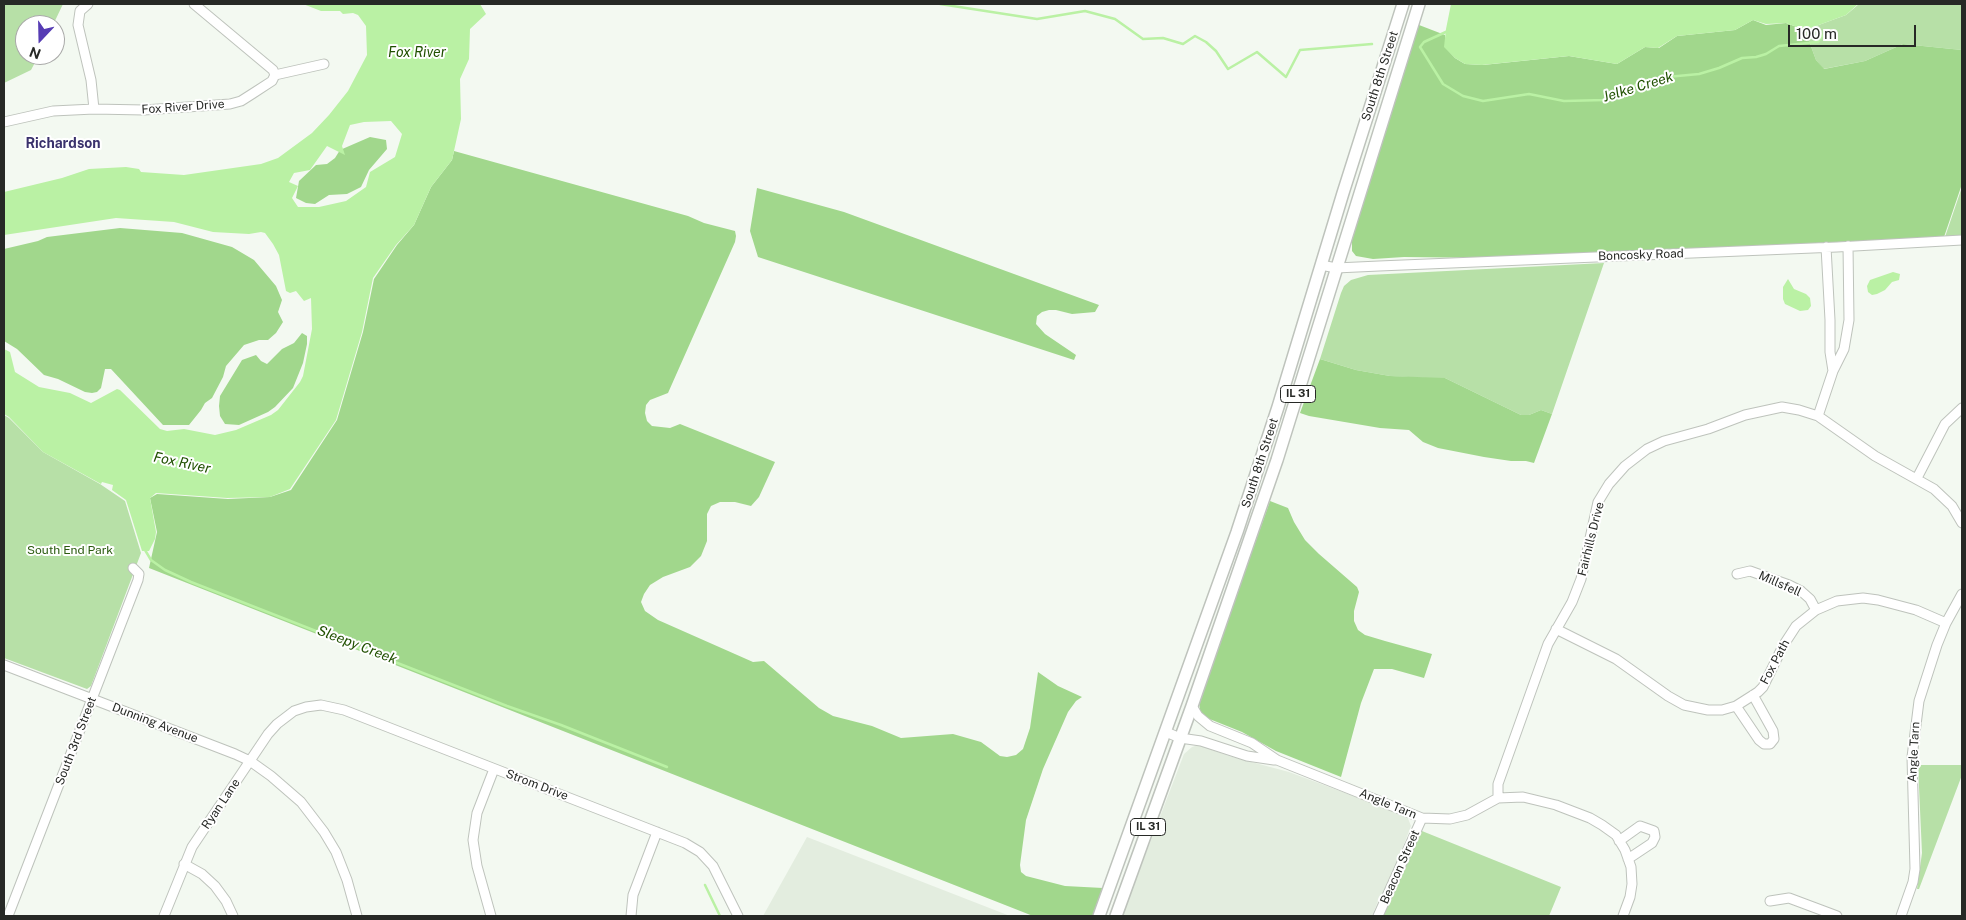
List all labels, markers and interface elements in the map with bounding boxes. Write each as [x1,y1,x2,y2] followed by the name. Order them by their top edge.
[15,15,65,65] north arrow
[1791,15,1918,47] scale bar
[1796,25,1837,42] text: 100 m
[1359,29,1401,123] street label: South 8th Street
[27,44,43,63] text: N
[388,45,446,61] water label: Fox River
[1601,68,1675,106] water label: Jelke Creek
[141,97,225,117] street label: Fox River Drive
[25,136,101,152] district label: Richardson
[1598,246,1684,264] street label: Boncosky Road
[1280,386,1316,402] road number: IL 31
[1239,416,1281,510] street label: South 8th Street
[152,449,212,477] water label: Fox River
[1575,500,1607,578] street label: Fairhills Drive
[27,543,113,557] park label: South End Park
[1756,568,1804,600] street label: Millsfell
[315,622,399,668] water label: Sleepy Creek
[1757,637,1793,687] street label: Fox Path
[53,695,99,787] street label: South 3rd Street
[110,700,200,746] street label: Dunning Avenue
[1905,721,1923,783] street label: Angle Tarn
[504,766,570,804] street label: Strom Drive
[199,776,243,832] street label: Ryan Lane
[1357,786,1419,822] street label: Angle Tarn
[1130,819,1166,836] road number: IL 31
[1377,828,1423,906] street label: Beacon Street

